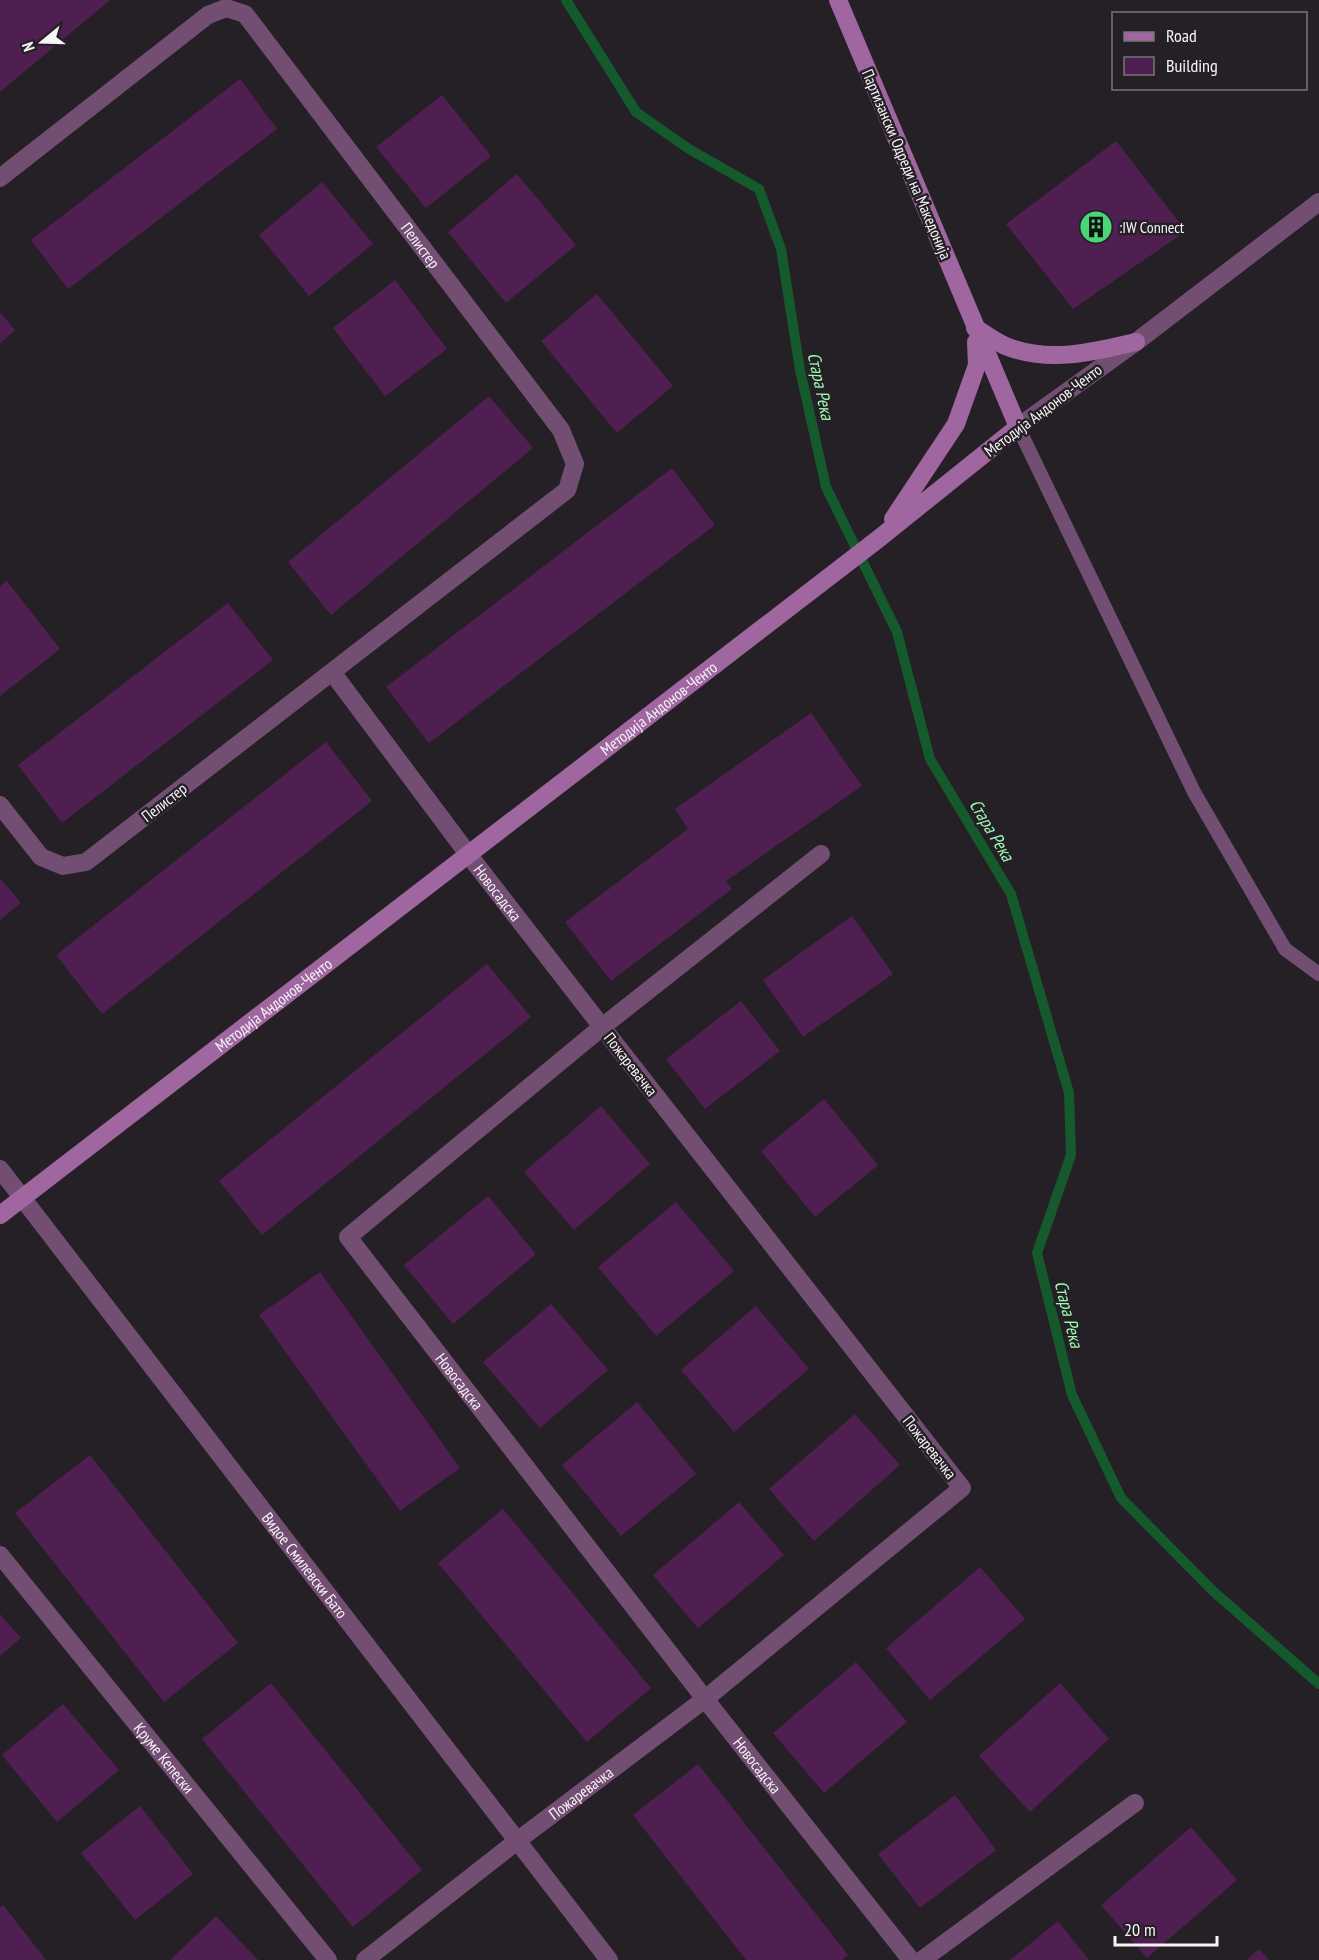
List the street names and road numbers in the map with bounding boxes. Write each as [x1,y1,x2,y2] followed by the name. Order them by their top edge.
[858,66,956,262] street label: Партизански Одреди на Македонија
[397,218,445,272] street label: Пелистер
[980,359,1106,461] street label: Методија Андонов-Ченто
[596,657,721,759] street label: Методија Андонов-Ченто
[137,778,191,826] street label: Пелистер
[470,860,526,925] street label: Новосадска
[211,953,336,1056] street label: Методија Андонов-Ченто
[600,1028,662,1100] street label: Пожаревачка
[431,1349,488,1414] street label: Новосадска
[899,1411,961,1483] street label: Пожаревачка
[258,1508,352,1622] street label: Видое Смилевски Бато
[130,1718,199,1797] street label: Круме Кепески
[729,1733,786,1798] street label: Новосадска
[545,1762,617,1824] street label: Пожаревачка

